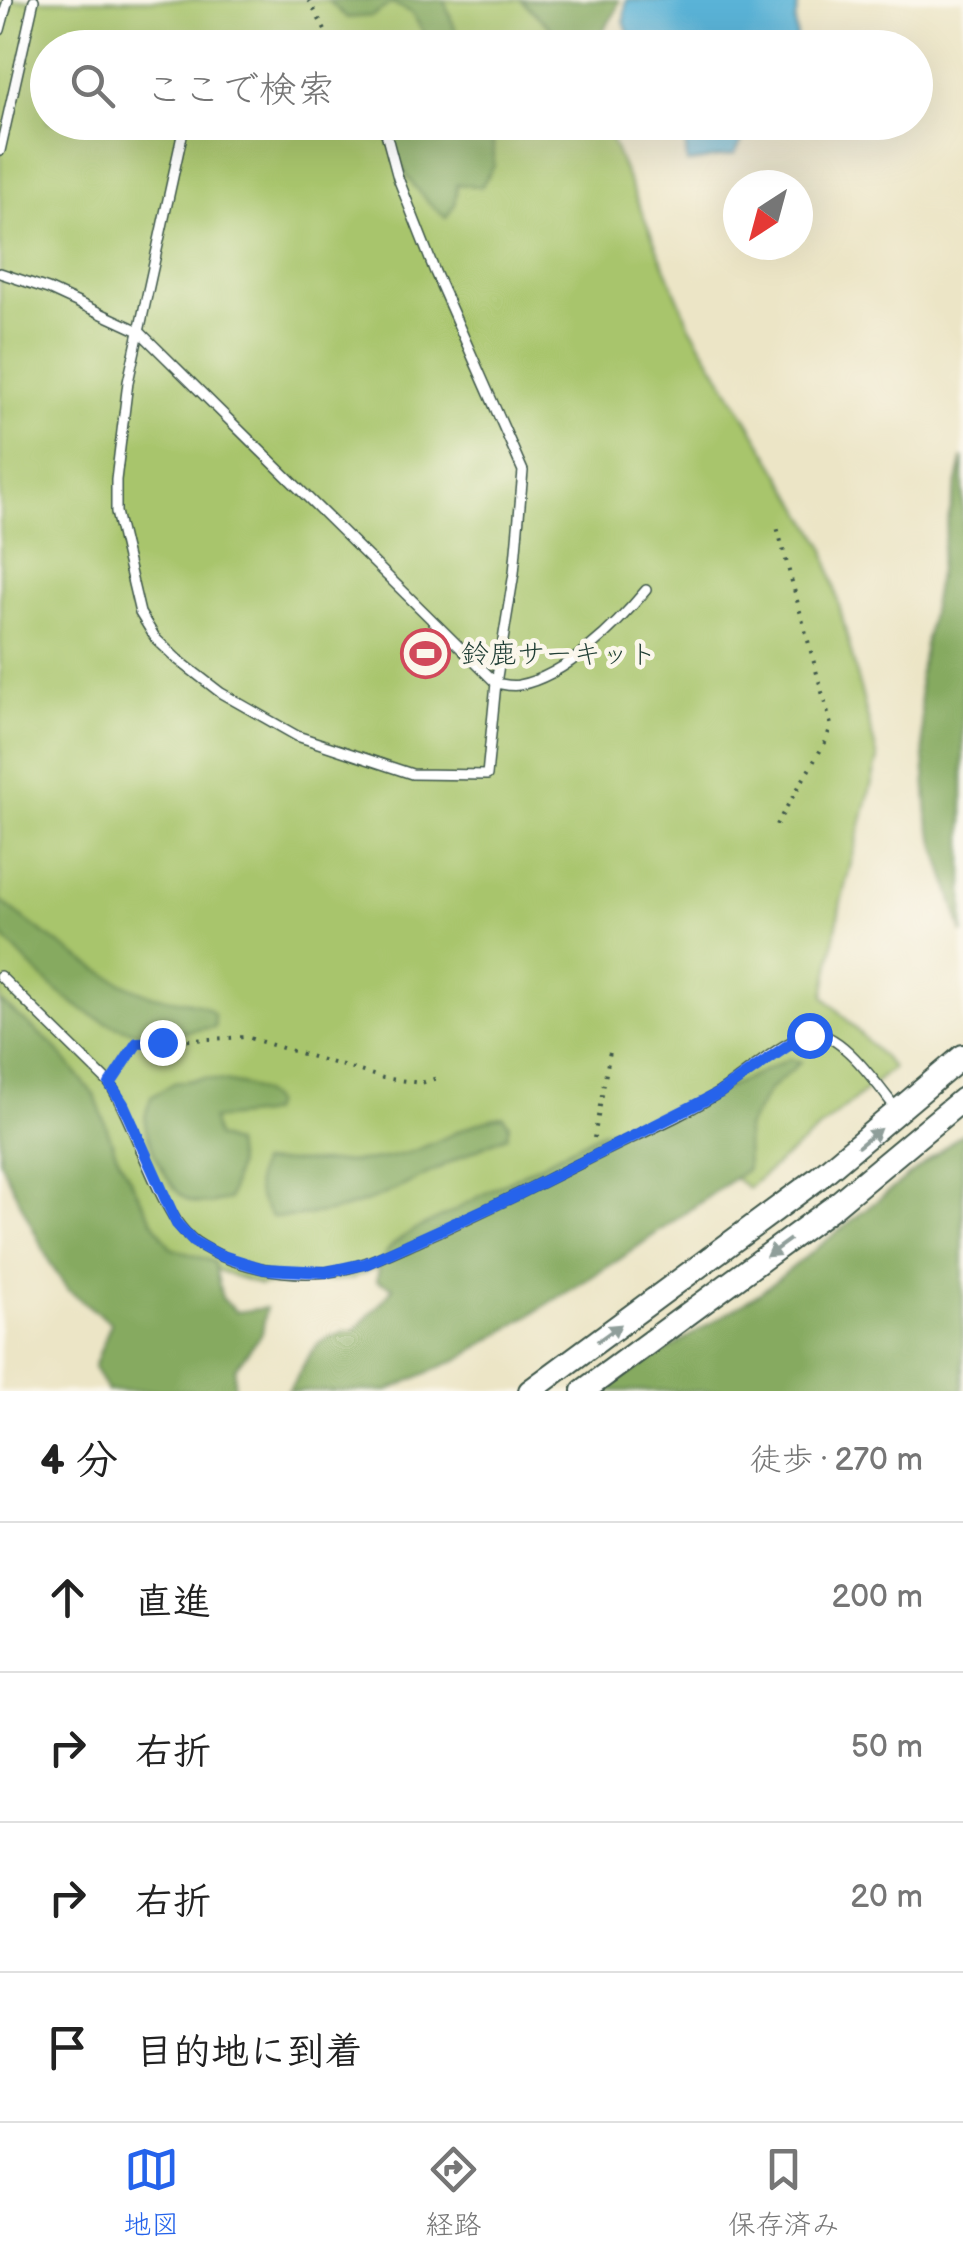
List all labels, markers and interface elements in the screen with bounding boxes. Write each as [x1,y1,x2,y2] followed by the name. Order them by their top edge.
[30,30,933,140] search box
[65,58,120,113] icon: search
[145,68,335,113] text: ここで検索
[723,170,813,260] north arrow
[400,627,452,679] sports icon: 鈴鹿サーキット
[461,638,657,671] place label: 鈴鹿サーキット
[787,1013,833,1059] route start
[140,1020,186,1066] route end
[856,1128,881,1149] one-way arrow
[765,1237,791,1257] one-way arrow
[596,1324,622,1343] one-way arrow
[40,1436,118,1487] text: 4 分
[750,1441,923,1480] text: 徒歩 · 270 m
[40,1570,95,1625] icon: ahead
[831,1578,923,1617] text: 200 m
[135,1580,211,1625] text: 直進
[40,1720,95,1775] icon: right
[851,1728,923,1767] text: 50 m
[135,1730,211,1775] text: 右折
[40,1870,95,1925] icon: right
[850,1878,923,1917] text: 20 m
[135,1880,211,1925] text: 右折
[40,2020,95,2075] icon: arrive
[135,2030,363,2075] text: 目的地に到着
[123,2142,179,2242] tab: 地図
[425,2142,482,2242] tab: 経路
[728,2142,840,2242] tab: 保存済み

